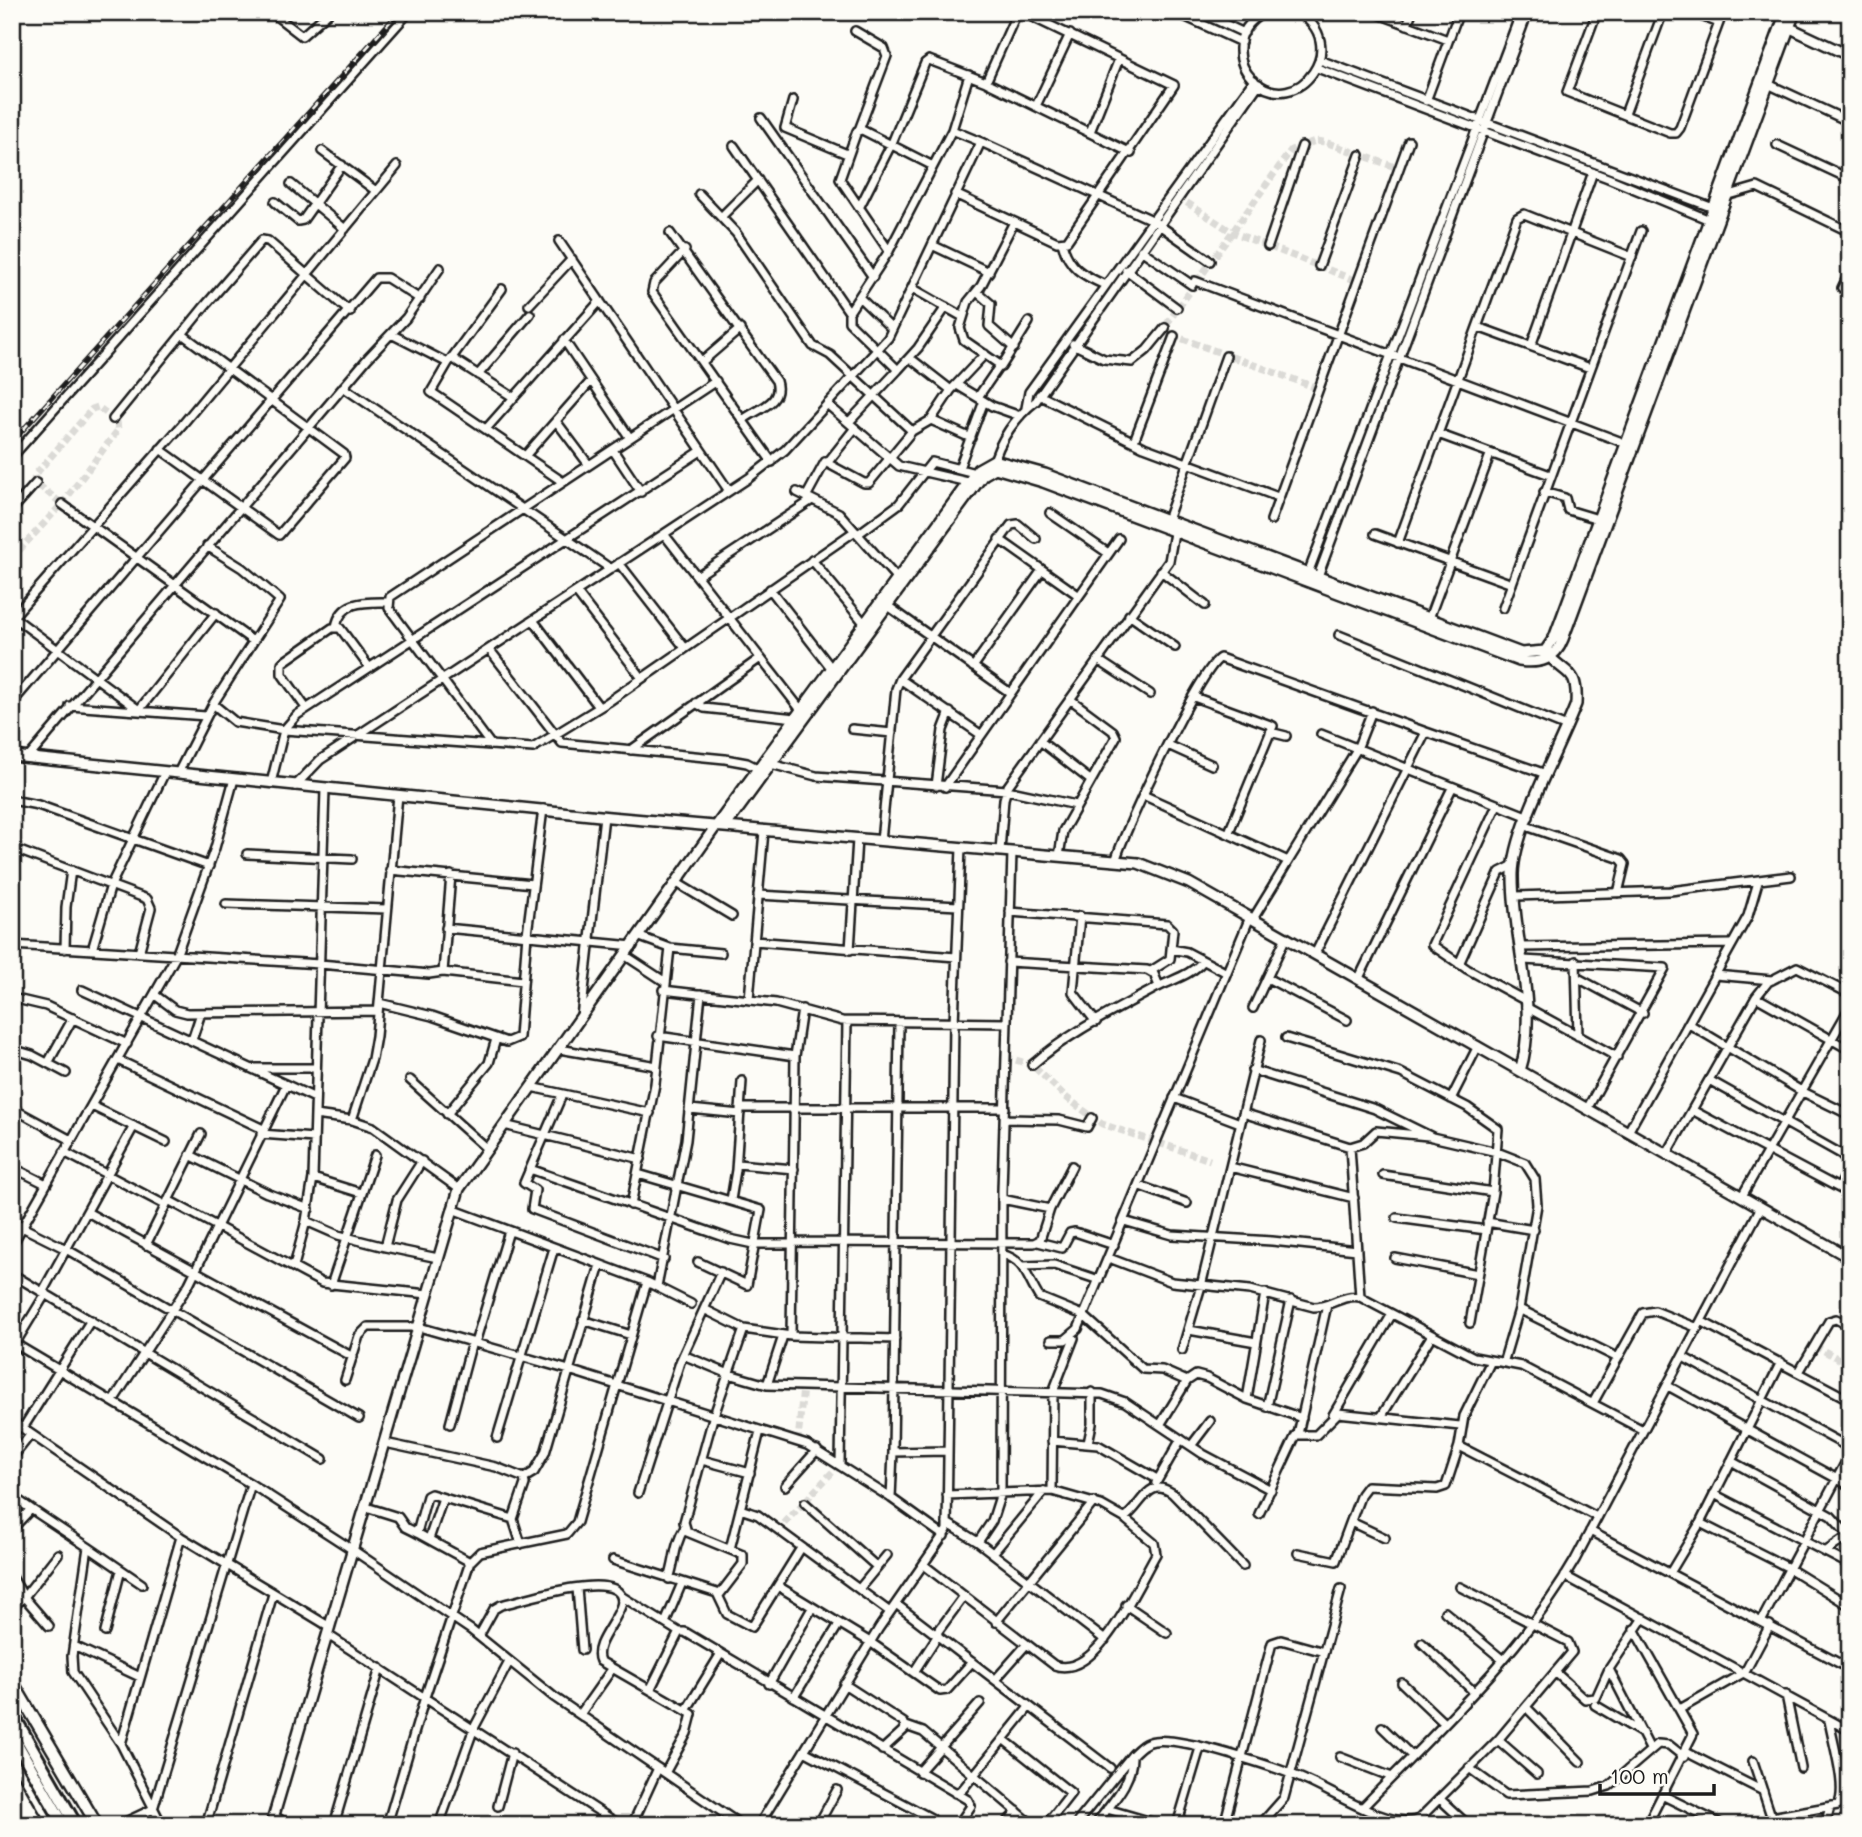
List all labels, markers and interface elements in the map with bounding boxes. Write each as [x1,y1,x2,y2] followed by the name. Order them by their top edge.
[1600,1753,1713,1797] scale bar
[1610,1762,1669,1789] text: 100 m

